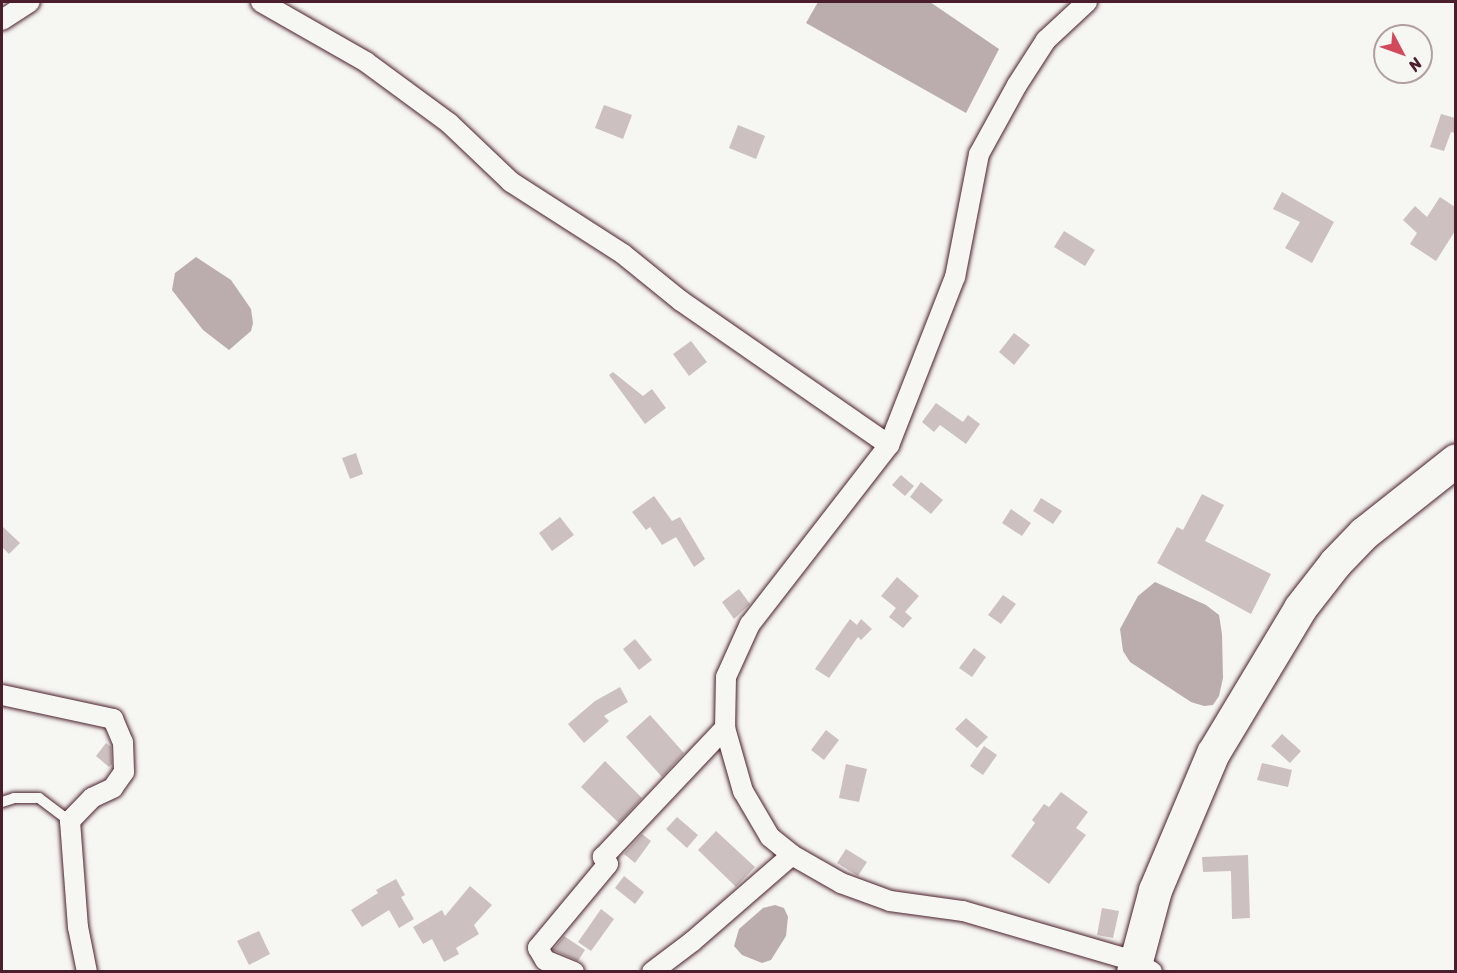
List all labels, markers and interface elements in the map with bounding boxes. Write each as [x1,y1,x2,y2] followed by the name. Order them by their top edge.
[1373,24,1433,84] north arrow
[1401,51,1430,79] text: N

